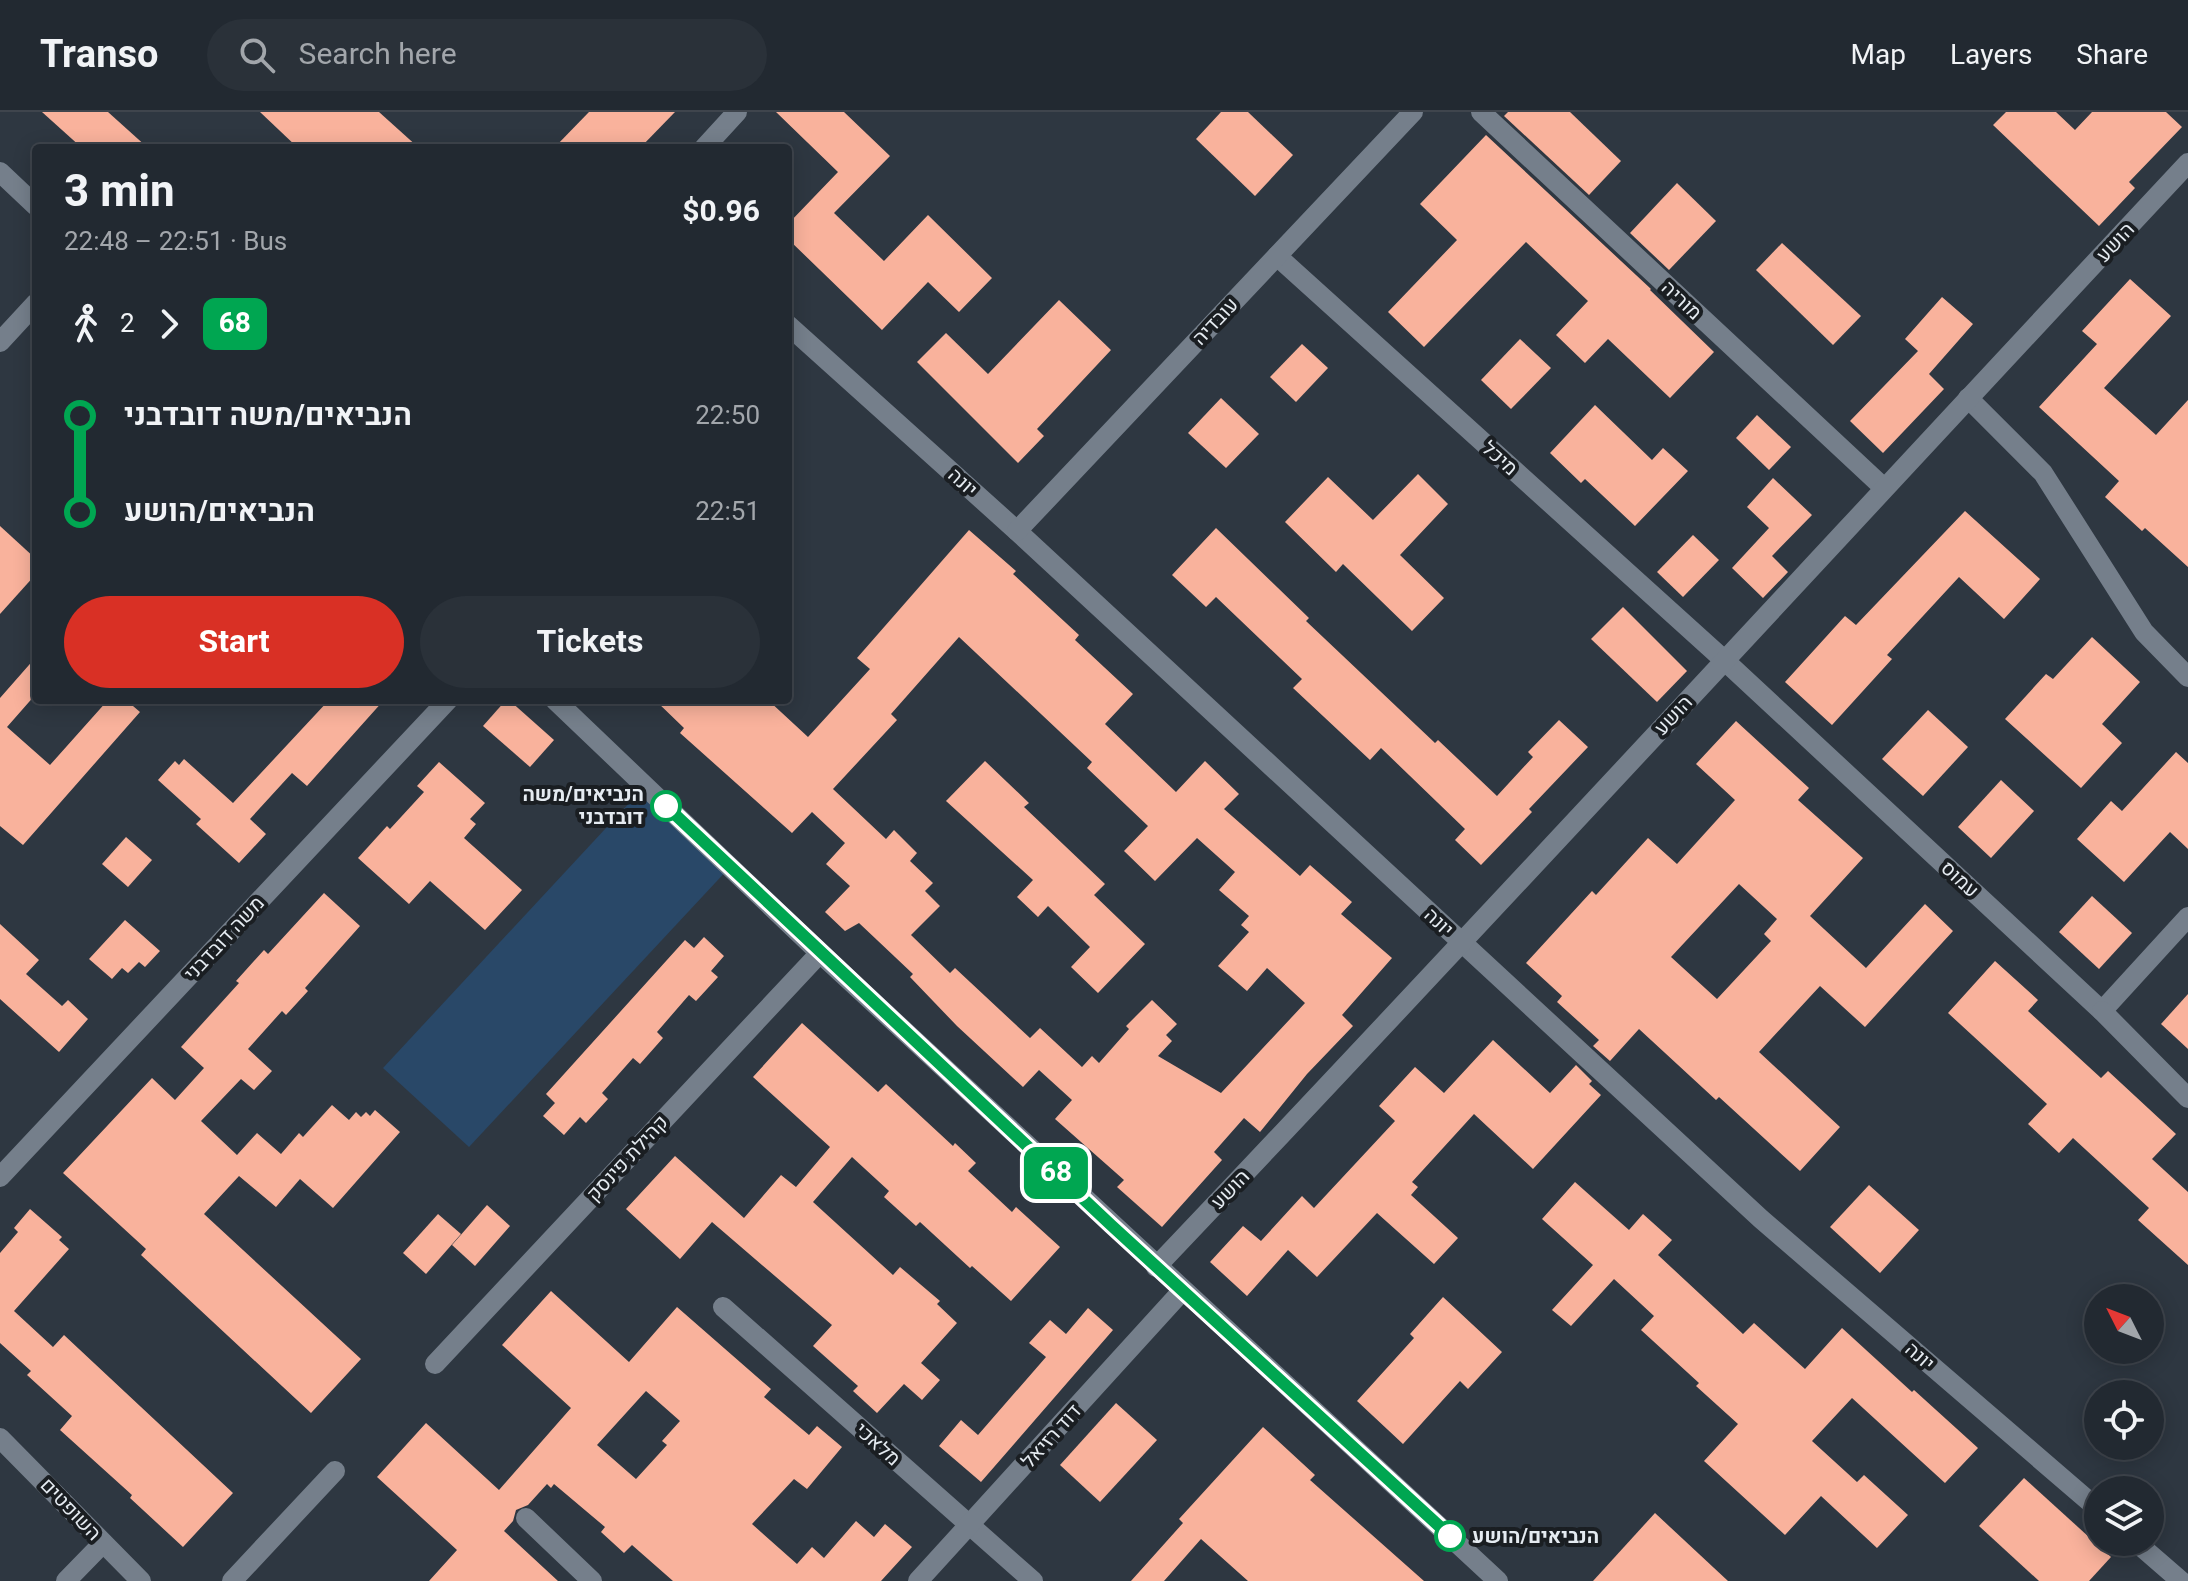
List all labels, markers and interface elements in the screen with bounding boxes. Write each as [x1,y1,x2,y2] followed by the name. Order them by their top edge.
[207,19,767,91] search box
[40,27,159,83] text: Transo
[235,33,279,77] icon: search
[299,33,457,77] text: Search here
[1851,35,1906,76] text: Map
[1950,35,2032,76] text: Layers
[2076,35,2148,76] text: Share
[64,160,175,225] text: 3 min
[682,190,760,234] text: $0.96
[2089,216,2141,269] street label: הושע
[64,223,287,261] text: 22:48 – 22:51 · Bus
[1655,274,1708,327] street label: מוריה
[1186,291,1245,352] street label: עובדיה
[64,302,108,346] icon: walk
[147,302,191,346] icon: forward
[219,303,251,344] text: 68
[120,305,135,343] text: 2
[124,394,412,438] text: הנביאים/משה דובדבני
[695,397,760,435] text: 22:50
[1475,434,1524,482] street label: מיכל
[941,461,984,503] street label: יונה
[124,490,315,534] text: הנביאים/הושע
[695,493,760,531] text: 22:51
[64,596,404,688] button: Start
[420,596,760,688] button: Tickets
[1647,689,1699,742] street label: הושע
[522,780,644,832] place label: הנביאים/משה דובדבני
[651,791,681,821] marker: הנביאים/משה דובדבני
[1934,854,1985,905] street label: עמוס
[177,890,271,987] street label: משה דובדבני
[1417,901,1460,944] street label: יונה
[580,1109,675,1208] street label: קהילת פינסק
[1020,1147,1092,1199] line badge: 68
[1040,1152,1072,1193] text: 68
[1204,1163,1256,1216] street label: הושע
[2084,1284,2164,1364] north arrow
[2084,1284,2164,1556] map controls
[1898,1335,1941,1377] street label: יונה
[2084,1380,2164,1460] button: locate
[1015,1398,1088,1475] street label: דוד רזיאל
[848,1416,907,1473] street label: מלאכי
[33,1472,108,1547] street label: השופטים
[2084,1476,2164,1556] button: layers
[1435,1521,1465,1551] marker: הנביאים/הושע
[1472,1522,1599,1551] place label: הנביאים/הושע

